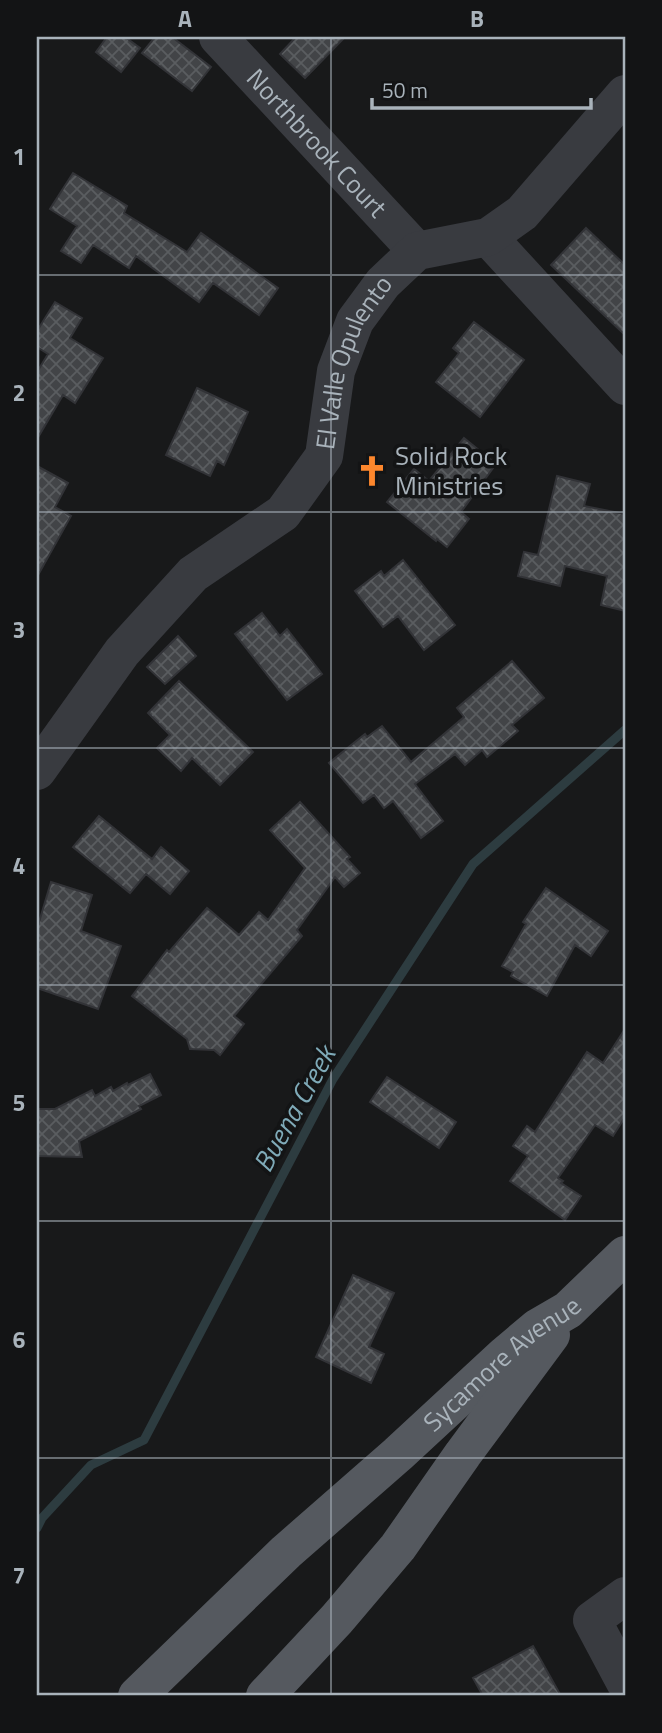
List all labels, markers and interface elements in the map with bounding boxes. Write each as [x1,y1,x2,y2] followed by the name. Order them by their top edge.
[178,1,192,36] text: A
[470,1,484,36] text: B
[238,60,396,226] street label: Northbrook Court
[372,66,590,110] scale bar
[382,74,428,106] text: 50 m
[13,139,25,174] text: 1
[305,267,401,452] street label: El Valle Opulento
[13,375,25,410] text: 2
[395,436,507,505] place label: Solid Rock Ministries
[355,454,389,488] church icon: Solid Rock Ministries
[13,612,25,647] text: 3
[13,848,25,883] text: 4
[241,1035,348,1180] water label: Buena Creek
[13,1085,25,1120] text: 5
[414,1287,590,1440] street label: Sycamore Avenue
[13,1322,26,1357] text: 6
[13,1558,25,1593] text: 7

